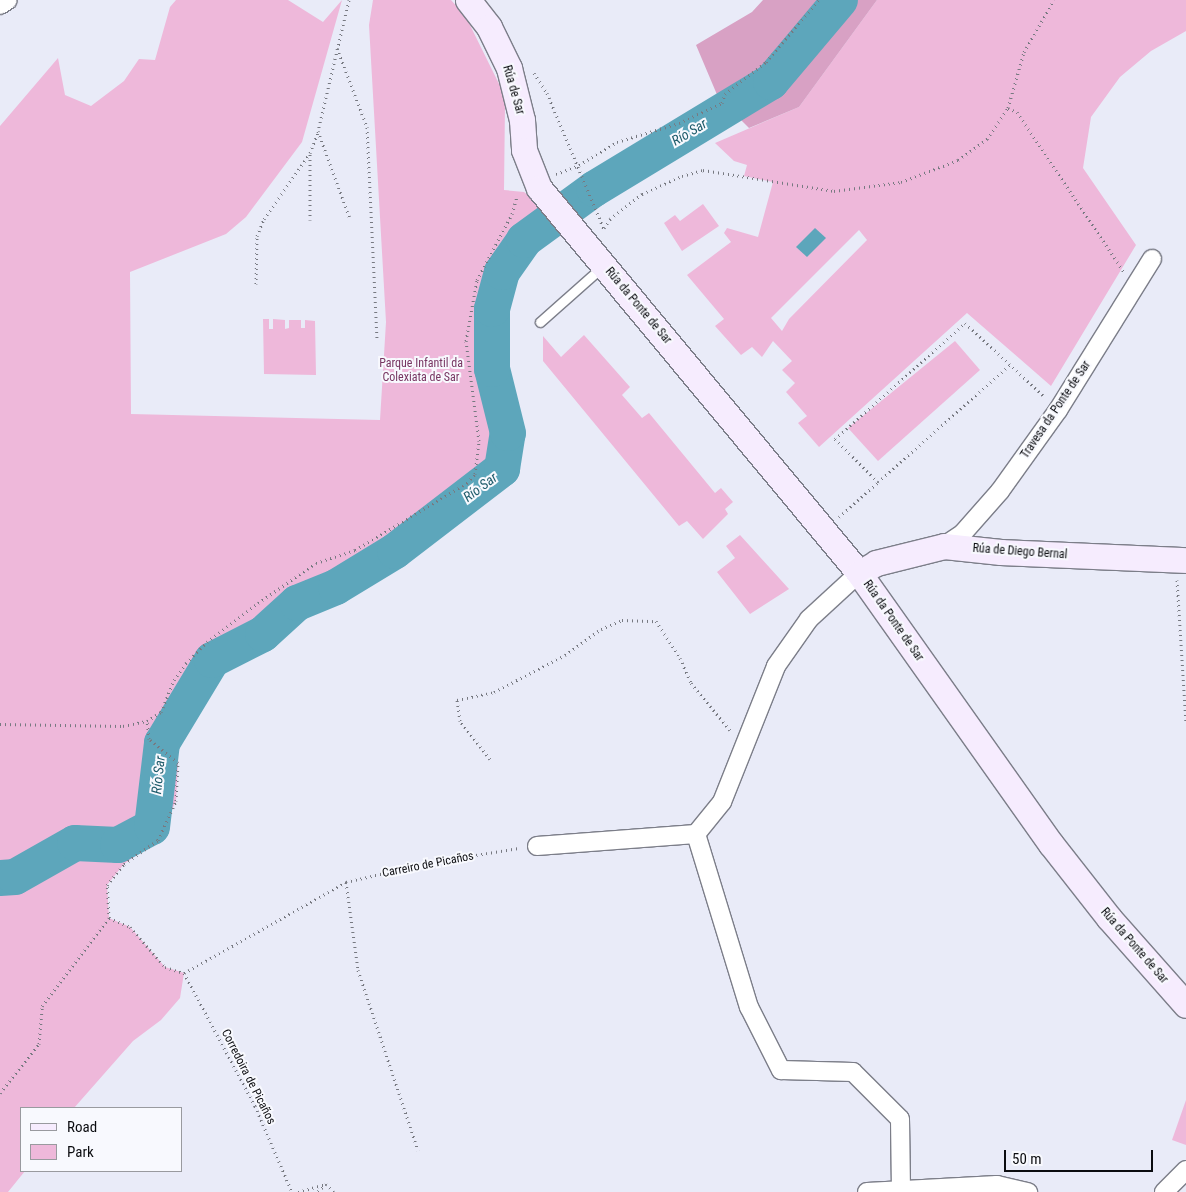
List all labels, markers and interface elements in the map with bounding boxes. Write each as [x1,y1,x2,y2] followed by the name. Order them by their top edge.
[499,64,527,116] street label: Rúa de Sar
[668,115,710,149] water label: Río Sar
[602,265,674,347] street label: Rúa da Ponte de Sar
[379,357,463,385] park label: Parque Infantil da Colexiata de Sar
[1018,359,1094,461] street label: Travesa da Ponte de Sar
[460,469,500,505] water label: Río Sar
[972,542,1068,562] street label: Rúa de Diego Bernal
[860,578,926,664] street label: Rúa da Ponte de Sar
[148,755,168,795] water label: Río Sar
[381,849,475,881] street label: Carreiro de Picaños
[1097,905,1171,987] street label: Rúa da Ponte de Sar
[218,1027,278,1127] street label: Corredoira de Picaños
[20,1107,182,1172] legend
[67,1118,97,1136] text: Road
[1006,1140,1155,1172] scale bar
[67,1143,94,1161] text: Park
[1012,1150,1042,1168] text: 50 m

